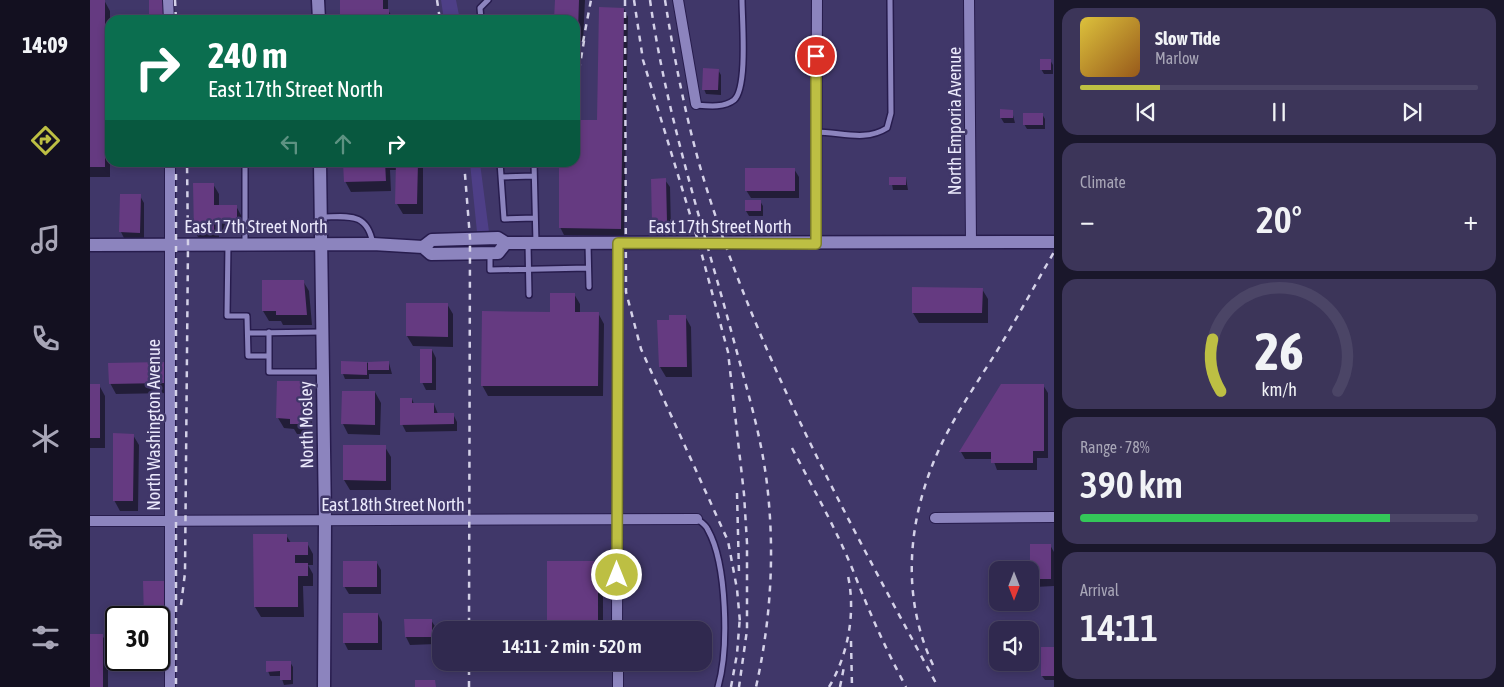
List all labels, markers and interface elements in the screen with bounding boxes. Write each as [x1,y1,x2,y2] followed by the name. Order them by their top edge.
[1155,27,1220,49] text: Slow Tide
[22,32,68,58] text: 14:09
[125,35,190,100] icon: right
[208,35,287,75] text: 240 m
[795,35,837,77] pin
[802,42,830,70] icon: arrive
[944,47,965,195] street label: North Emporia Avenue
[1155,49,1199,67] text: Marlow
[208,76,383,102] text: East 17th Street North
[1132,98,1160,126] icon: previous
[1265,98,1293,126] icon: pause
[1398,98,1426,126] icon: next
[28,123,63,158] icon: directions
[276,130,304,158] icon: left
[329,130,357,158] icon: ahead
[382,130,410,158] icon: right
[1080,173,1126,191] text: Climate
[1256,198,1302,241] text: 20°
[1080,204,1095,236] text: −
[1463,204,1478,236] text: +
[184,216,328,237] street label: East 17th Street North
[648,216,792,237] street label: East 17th Street North
[28,222,63,257] icon: music
[28,321,63,356] icon: phone
[1255,321,1303,381] text: 26
[143,339,164,511] street label: North Washington Avenue
[1261,379,1297,400] text: km/h
[295,381,317,469] street label: North Mosley
[28,421,63,456] icon: climate
[1080,438,1150,456] text: Range · 78%
[1080,463,1183,506] text: 390 km
[321,494,465,515] street label: East 18th Street North
[28,520,63,555] icon: car
[590,548,642,600] position arrow
[989,561,1039,611] north arrow
[989,561,1039,671] map controls
[1080,581,1119,599] text: Arrival
[105,606,170,671] speed limit sign: 30
[1080,606,1158,649] text: 14:11
[28,620,63,655] icon: filters
[989,621,1039,671] button: sound
[502,635,642,657] text: 14:11 · 2 min · 520 m

